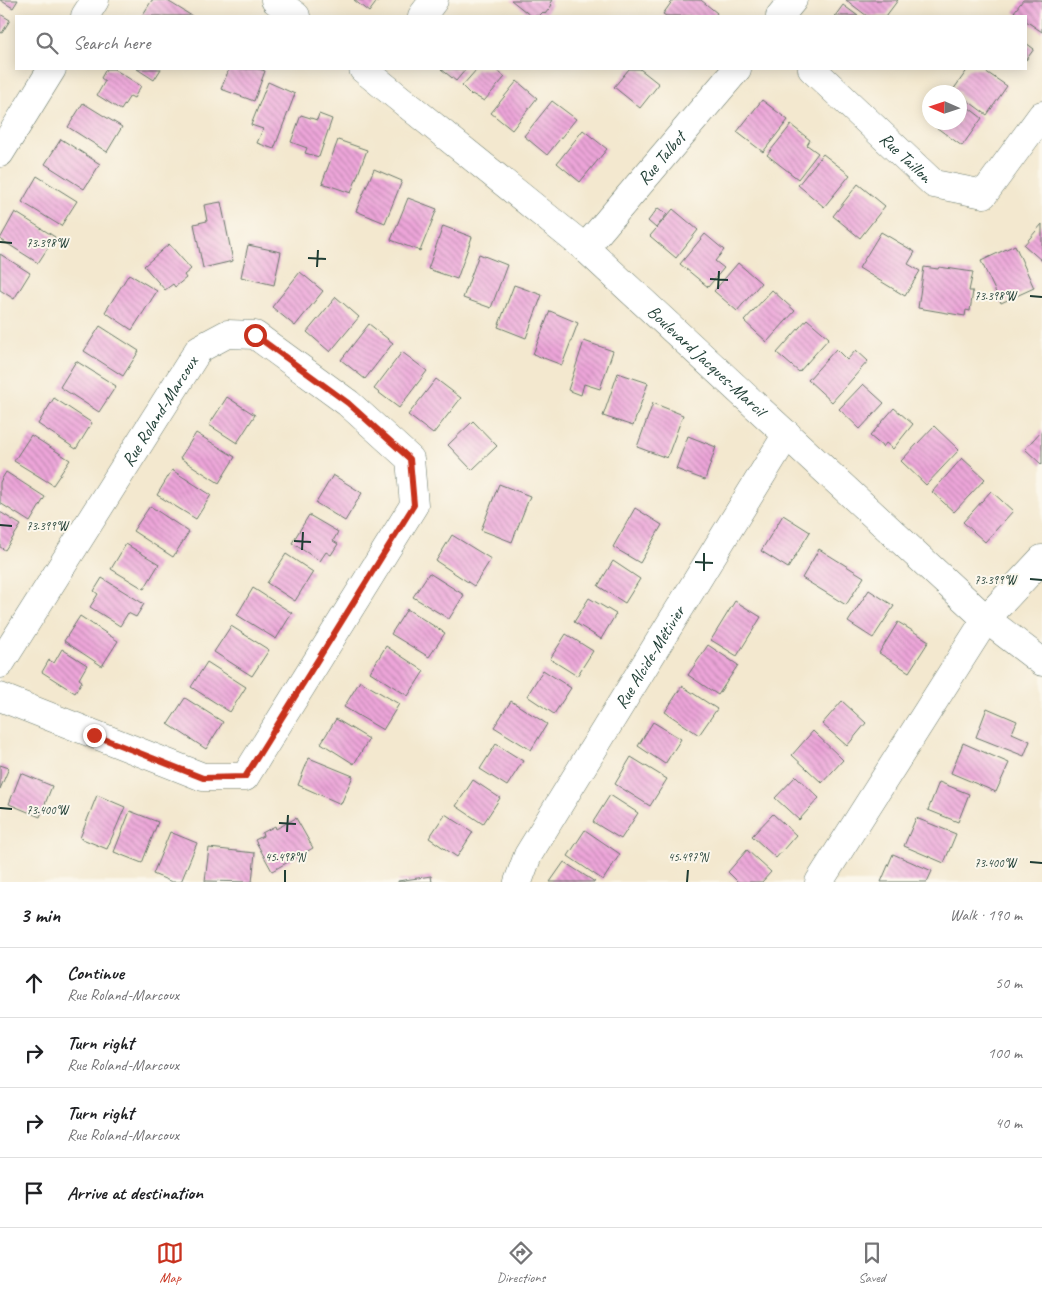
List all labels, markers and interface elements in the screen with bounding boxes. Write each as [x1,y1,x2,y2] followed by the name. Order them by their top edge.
[15,15,1027,70] search box
[33,29,61,57] icon: search
[73,31,150,55] text: Search here
[922,85,967,130] north arrow
[633,125,692,189] street label: Rue Talbot
[875,128,937,188] street label: Rue Taillon
[26,235,70,251] text: 73.398°W
[974,288,1018,304] text: 73.398°W
[643,300,773,423] street label: Boulevard Jacques-Marcil
[244,324,267,347] route start
[117,350,204,470] street label: Rue Roland-Marcoux
[26,518,70,534] text: 73.399°W
[974,572,1018,588] text: 73.399°W
[610,601,690,713] street label: Rue Alcide-Métivier
[83,724,106,747] route end
[26,802,70,818] text: 73.400°W
[265,849,307,865] text: 45.498°N
[668,849,710,865] text: 45.497°N
[974,855,1018,871] text: 73.400°W
[20,902,60,928] text: 3 min
[950,905,1022,925] text: Walk · 190 m
[67,961,124,985] text: Continue
[20,969,48,997] icon: ahead
[995,973,1022,993] text: 50 m
[67,985,179,1005] text: Rue Roland-Marcoux
[67,1031,134,1055] text: Turn right
[20,1039,48,1067] icon: right
[988,1043,1022,1063] text: 100 m
[67,1055,179,1075] text: Rue Roland-Marcoux
[67,1101,134,1125] text: Turn right
[20,1109,48,1137] icon: right
[995,1113,1022,1133] text: 40 m
[67,1125,179,1145] text: Rue Roland-Marcoux
[20,1179,48,1207] icon: arrive
[67,1181,203,1205] text: Arrive at destination
[156,1239,184,1286] tab: Map
[497,1239,545,1286] tab: Directions
[858,1239,886,1286] tab: Saved

